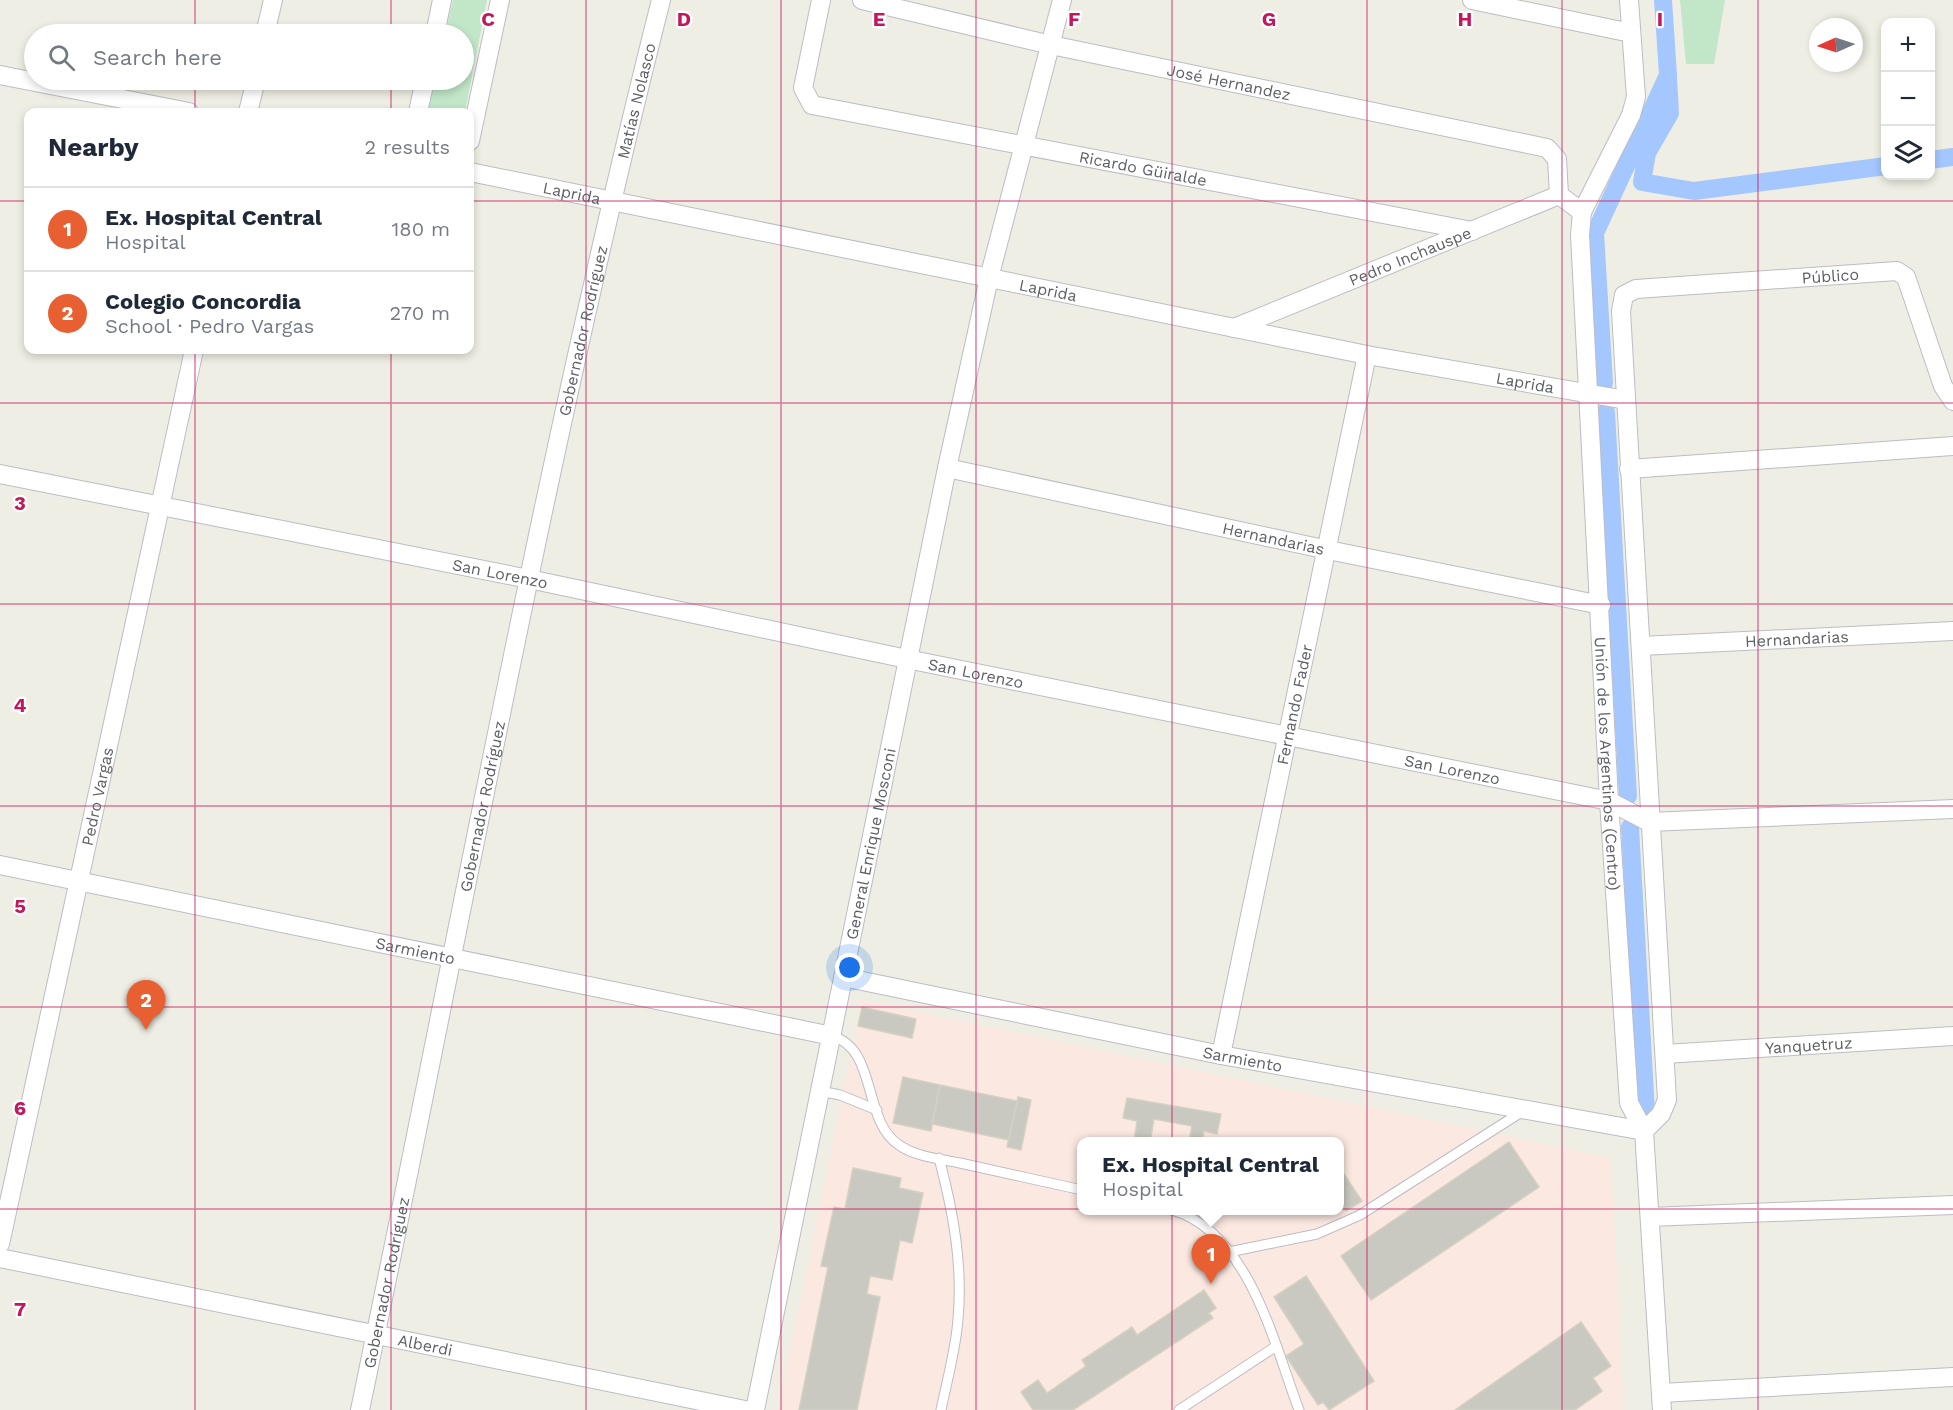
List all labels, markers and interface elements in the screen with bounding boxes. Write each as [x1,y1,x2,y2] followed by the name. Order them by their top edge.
[481,7,495,31] text: C
[677,7,691,31] text: D
[873,7,885,31] text: E
[1068,7,1080,31] text: F
[1262,7,1276,31] text: G
[1458,7,1472,31] text: H
[1657,7,1663,31] text: I
[1809,18,1863,72] north arrow
[1881,18,1935,180] map controls
[1881,18,1935,72] button: +
[24,24,474,90] search box
[45,41,78,74] icon: search
[613,41,659,161] street label: Matías Nolasco
[93,45,222,70] text: Search here
[1165,60,1292,104] street label: José Hernandez
[1881,72,1935,126] button: −
[1881,126,1935,180] button: layers
[48,132,139,162] text: Nearby
[365,135,450,159] text: 2 results
[1078,147,1208,190] street label: Ricardo Güiralde
[541,178,603,208] street label: Laprida
[105,205,322,230] text: Ex. Hospital Central
[63,217,72,241] text: 1
[392,217,450,241] text: 180 m
[1346,223,1474,290] street label: Pedro Inchauspe
[105,230,186,254] text: Hospital
[554,244,611,418] street label: Gobernador Rodríguez
[1801,264,1860,287] street label: Público
[1017,275,1079,305] street label: Laprida
[105,289,301,314] text: Colegio Concordia
[62,301,73,325] text: 2
[390,301,450,325] text: 270 m
[105,314,314,338] text: School · Pedro Vargas
[1495,368,1556,397] street label: Laprida
[14,491,26,515] text: 3
[1221,518,1326,558] street label: Hernandarias
[451,555,550,592] street label: San Lorenzo
[1745,627,1849,650] street label: Hernandarias
[1591,636,1624,891] street label: Unión de los Argentinos (Centro)
[1272,642,1316,766] street label: Fernando Fader
[927,654,1025,692] street label: San Lorenzo
[14,693,27,717] text: 4
[456,719,509,894] street label: Gobernador Rodríguez
[77,745,117,847] street label: Pedro Vargas
[842,746,899,941] street label: General Enrique Mosconi
[1403,750,1502,788] street label: San Lorenzo
[14,894,26,918] text: 5
[374,933,457,968] street label: Sarmiento
[835,953,864,982] your location
[126,980,166,1030] pin: 2
[1765,1033,1853,1057] street label: Yanquetruz
[1201,1042,1284,1075] street label: Sarmiento
[14,1096,26,1120] text: 6
[1077,1137,1344,1215] popup
[1102,1152,1319,1177] text: Ex. Hospital Central
[1102,1177,1183,1201] text: Hospital
[359,1195,413,1370] street label: Gobernador Rodríguez
[1192,1234,1230,1284] pin: 1
[14,1297,26,1321] text: 7
[396,1330,454,1360] street label: Alberdi

